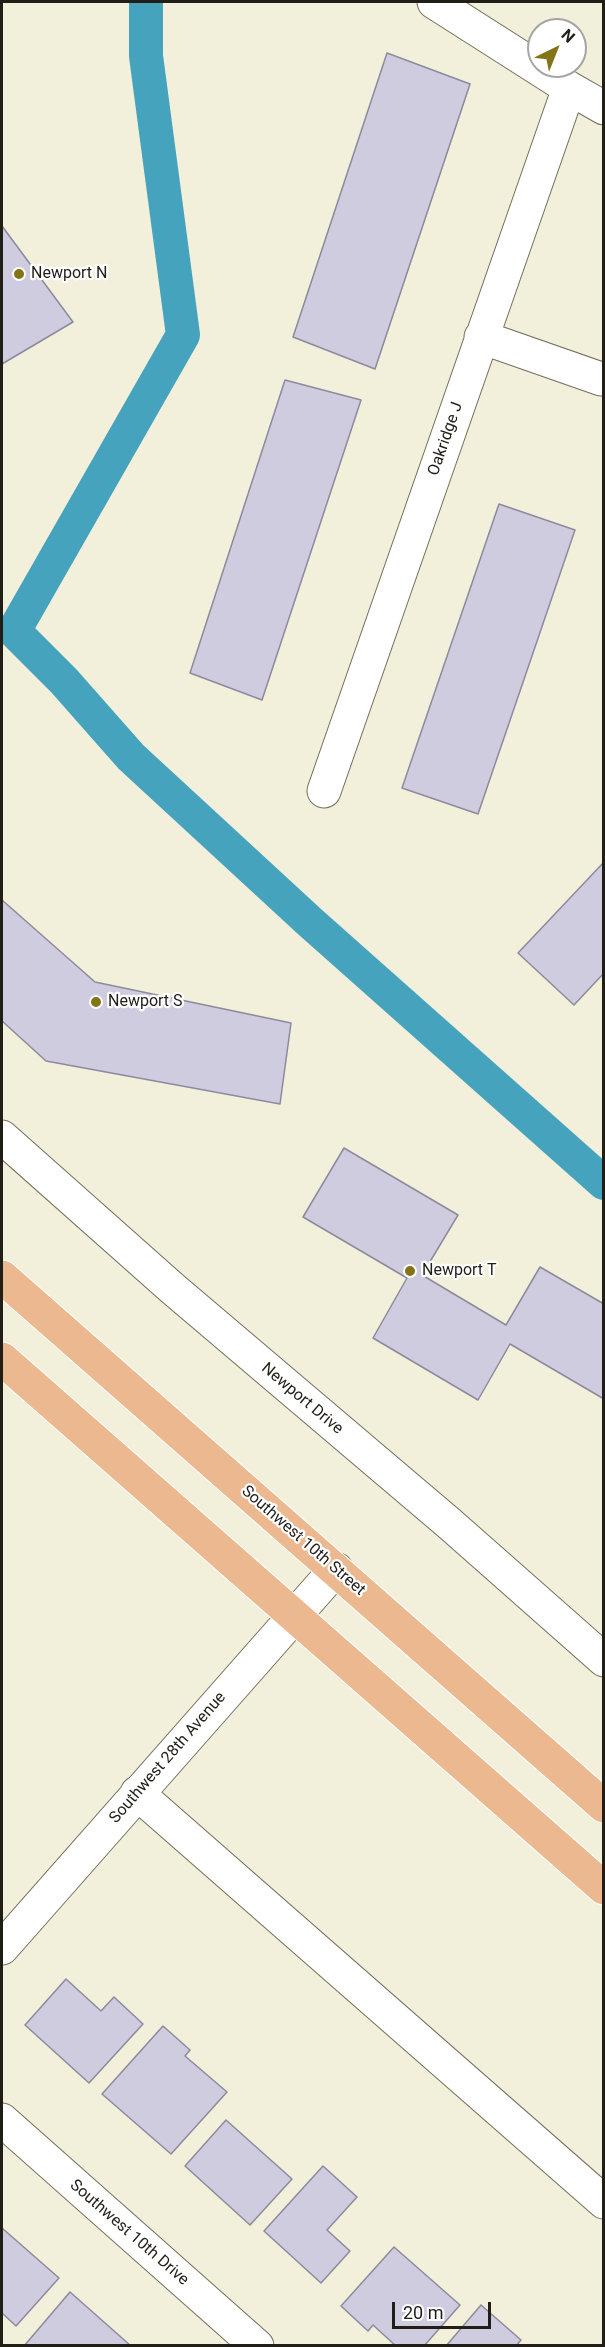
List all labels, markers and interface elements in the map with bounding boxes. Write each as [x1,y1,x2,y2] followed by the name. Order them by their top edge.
[527,18,587,78] north arrow
[558,25,579,47] text: N
[31,264,107,284] place label: Newport N
[12,267,26,281] marker: Newport N
[424,400,468,478] street label: Oakridge J
[108,992,183,1012] place label: Newport S
[89,995,103,1009] marker: Newport S
[422,1261,497,1281] place label: Newport T
[403,1264,417,1278] marker: Newport T
[257,1359,347,1439] street label: Newport Drive
[237,1482,369,1600] street label: Southwest 10th Street
[106,1688,230,1828] street label: Southwest 28th Avenue
[66,2176,192,2290] street label: Southwest 10th Drive
[395,2290,494,2328] scale bar
[403,2302,443,2323] text: 20 m

